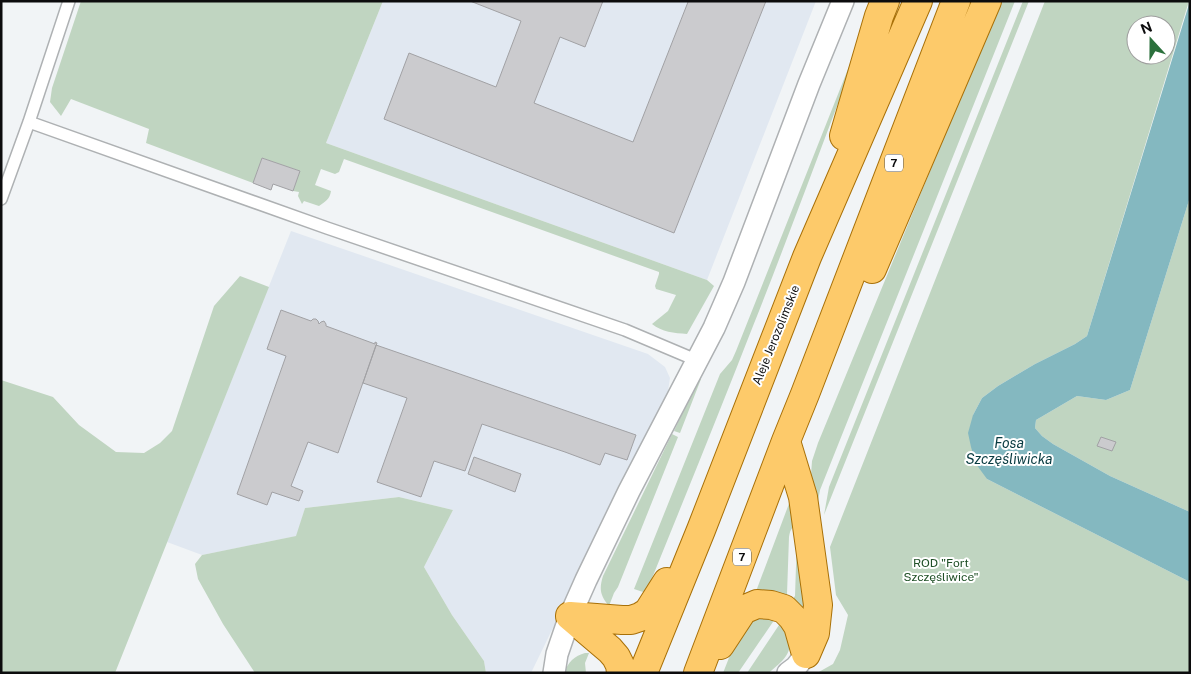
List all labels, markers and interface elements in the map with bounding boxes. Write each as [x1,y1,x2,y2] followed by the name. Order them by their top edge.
[1126,15,1176,65] north arrow
[1138,18,1154,37] text: N
[885,154,903,172] road number: 7
[750,283,802,387] street label: Aleje Jerozolimskie
[965,435,1053,467] water label: Fosa Szczęśliwicka
[733,548,751,566] road number: 7
[903,556,979,584] park label: ROD "Fort Szczęśliwice"

